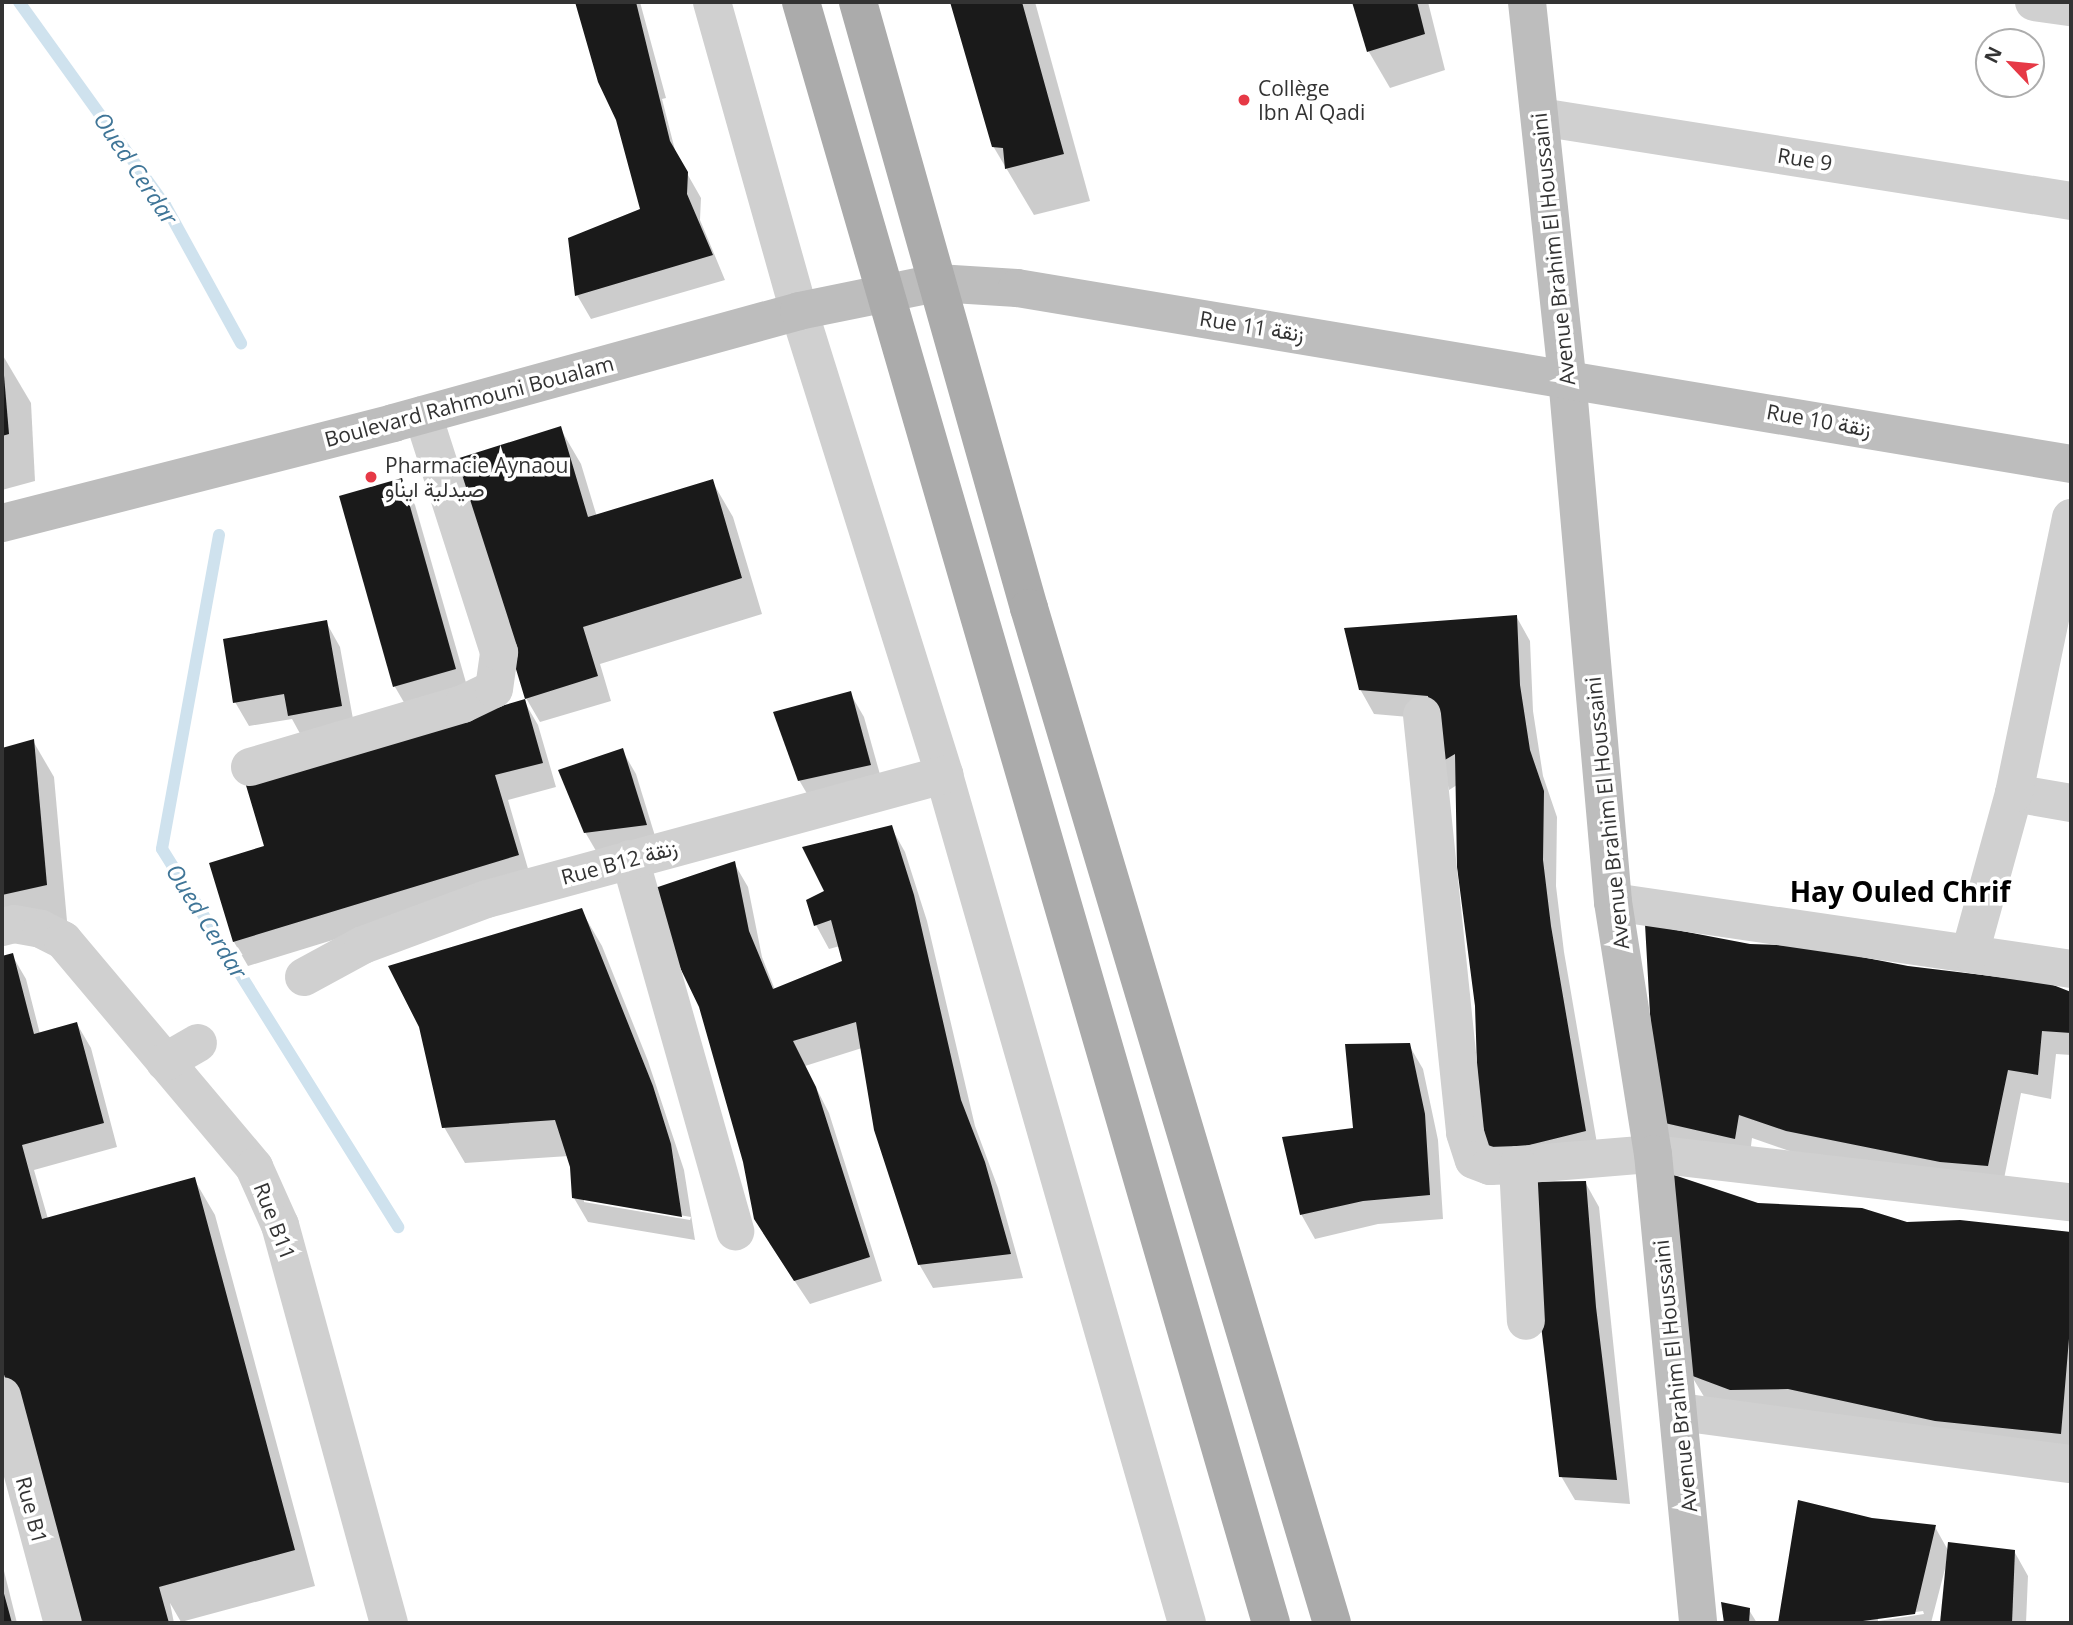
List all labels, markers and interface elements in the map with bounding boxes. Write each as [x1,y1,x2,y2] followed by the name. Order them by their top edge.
[1975,28,2045,98] north arrow
[1978,42,2008,67] text: N
[1258,75,1365,125] place label: Collège Ibn Al Qadi
[1236,92,1252,108] marker: Collège Ibn Al Qadi
[88,106,184,230] water label: Oued Cerdar
[1526,111,1580,387] street label: Avenue Brahim El Houssaini
[1776,142,1834,176] street label: Rue 9
[1198,305,1306,347] street label: Rue 11 زنقة
[322,350,616,452] street label: Boulevard Rahmouni Boualam
[1765,398,1873,442] street label: Rue 10 زنقة
[385,452,568,502] place label: Pharmacie Aynaou صيدلية ايناو
[363,469,379,485] marker: Pharmacie Aynaou صيدلية ايناو
[1580,675,1634,951] street label: Avenue Brahim El Houssaini
[558,834,680,890] street label: Rue B12 زنقة
[161,859,253,983] water label: Oued Cerdar
[1790,874,2010,908] district label: Hay Ouled Chrif
[249,1179,301,1263] street label: Rue B11
[1648,1238,1702,1514] street label: Avenue Brahim El Houssaini
[11,1474,53,1546] street label: Rue B1

